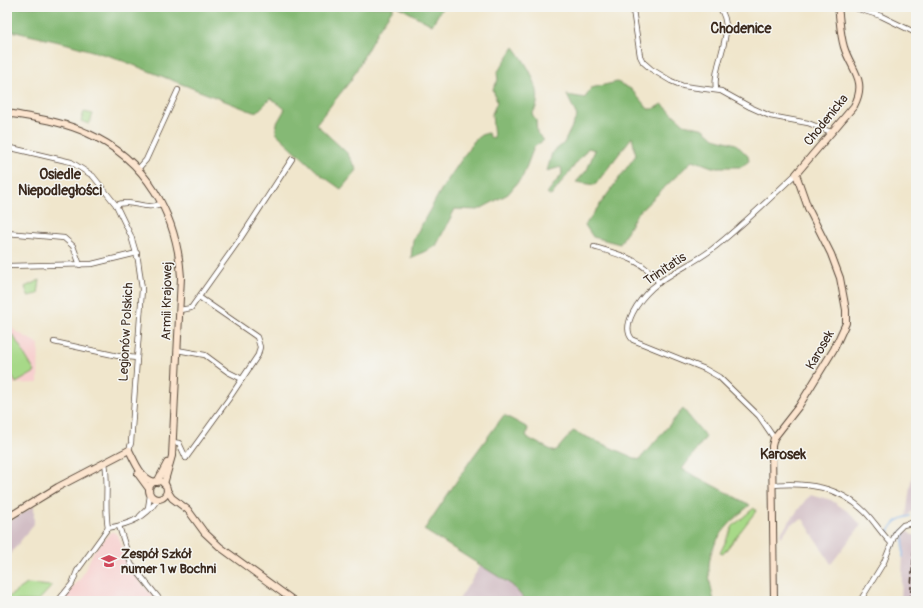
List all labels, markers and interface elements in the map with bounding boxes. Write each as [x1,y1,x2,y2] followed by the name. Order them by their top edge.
[711,20,772,37] district label: Chodenice
[800,91,852,149] street label: Chodenicka
[18,166,102,199] district label: Osiedle Niepodległości
[641,249,689,289] street label: Trinitatis
[158,262,176,340] street label: Armii Krajowej
[115,282,137,382] street label: Legionów Polskich
[802,327,838,373] street label: Karosek
[760,446,806,463] district label: Karosek
[121,546,217,577] place label: Zespół Szkół numer 1 w Bochni
[100,552,118,570] school or university icon: Zespół Szkół numer 1 w Bochni

